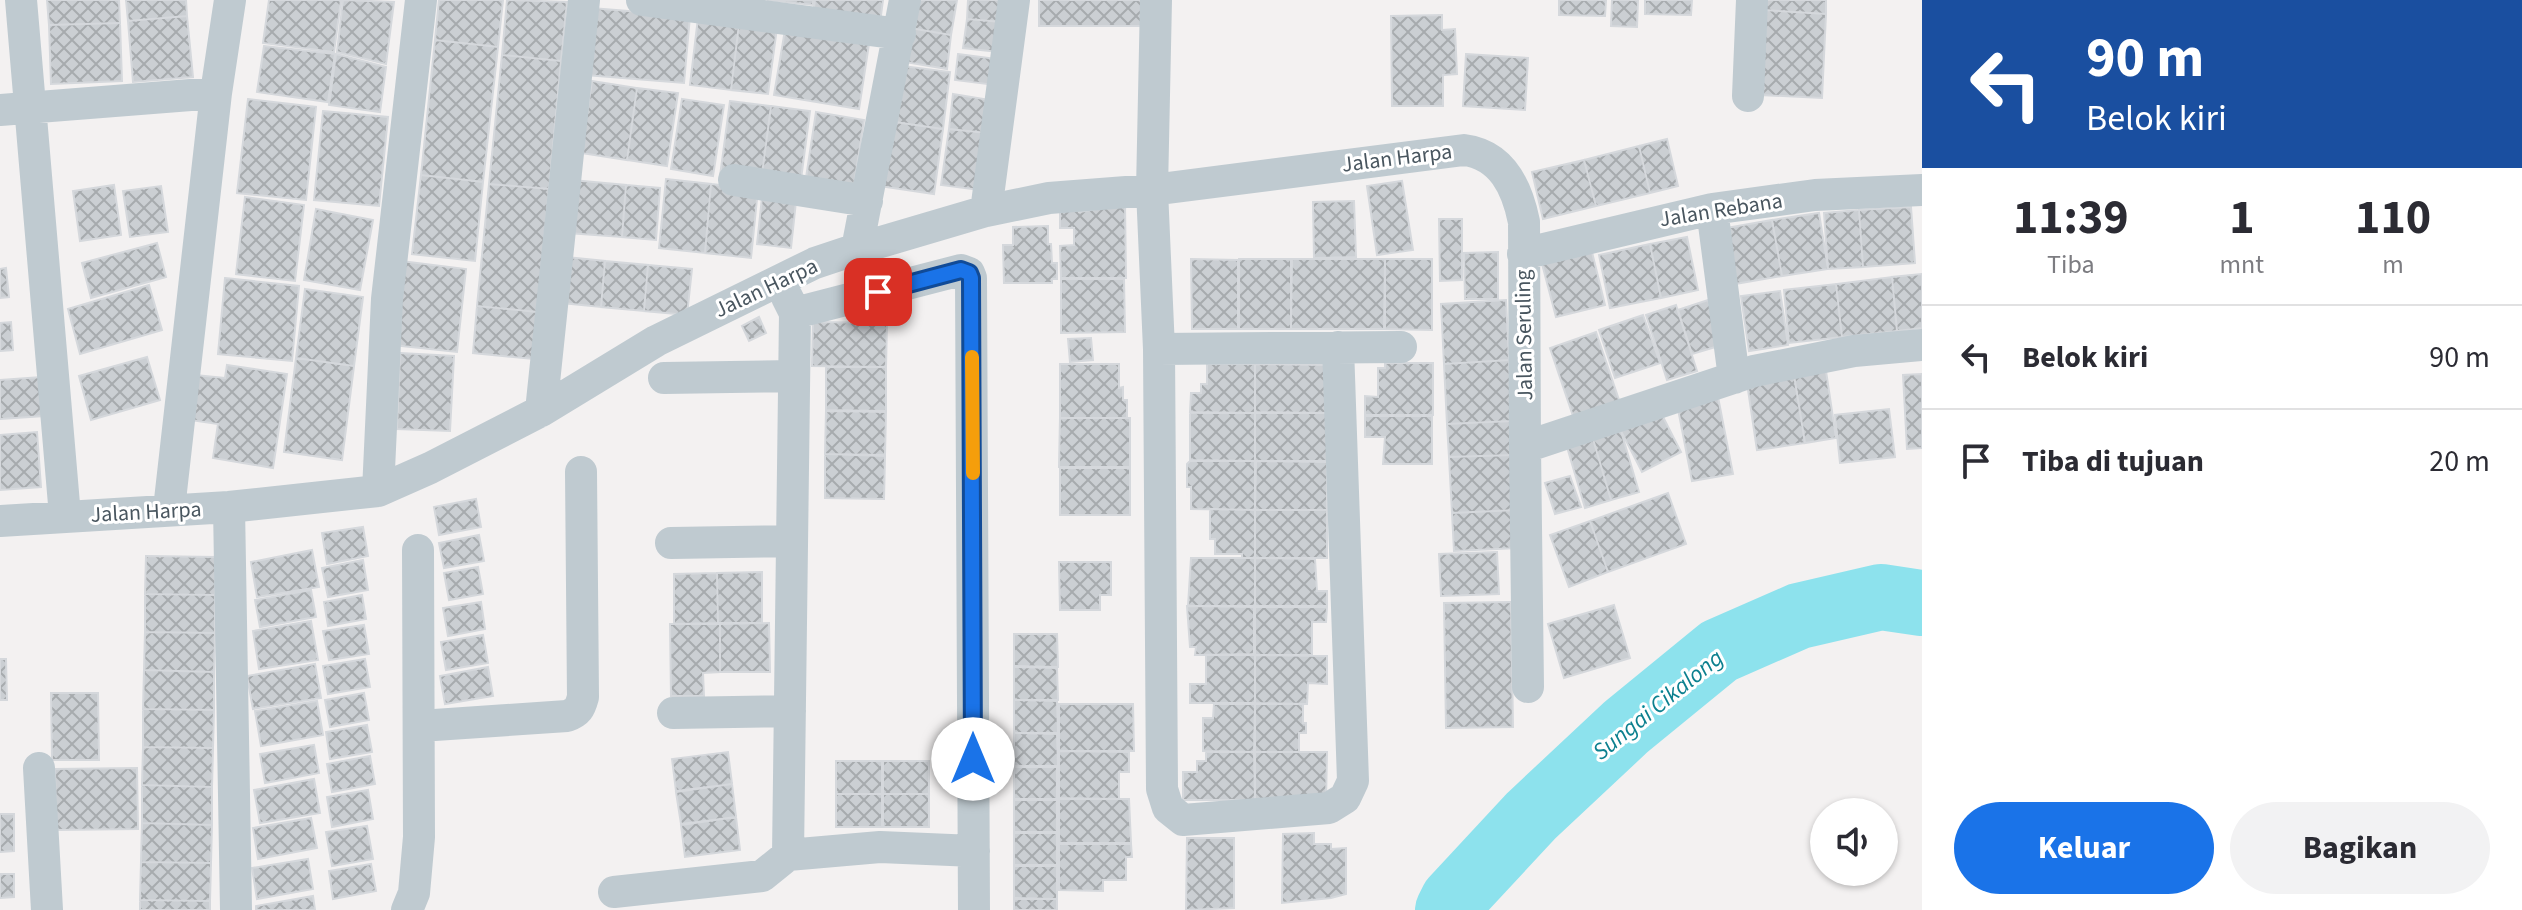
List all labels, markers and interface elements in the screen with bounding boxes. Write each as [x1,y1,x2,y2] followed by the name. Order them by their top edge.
[2086,19,2204,98] text: 90 m
[1954,32,2058,136] icon: left
[2086,93,2227,144] text: Belok kiri
[1340,135,1454,181] street label: Jalan Harpa
[1657,184,1785,236] street label: Jalan Rebana
[2013,184,2129,252] text: 11:39
[2229,184,2255,252] text: 1
[2355,184,2431,252] text: 110
[2047,246,2095,283] text: Tiba
[2220,246,2264,283] text: mnt
[2382,246,2404,283] text: m
[709,250,823,326] street label: Jalan Harpa
[844,258,912,326] pin
[1507,269,1541,401] street label: Jalan Seruling
[856,270,900,314] icon: arrive
[1954,335,1998,379] icon: left
[2022,336,2148,379] text: Belok kiri
[2429,336,2490,379] text: 90 m
[1954,439,1998,483] icon: arrive
[2022,440,2204,483] text: Tiba di tujuan
[2429,440,2490,483] text: 20 m
[90,493,202,531] street label: Jalan Harpa
[1585,641,1731,769] water label: Sungai Cikalong
[931,717,1015,801] position arrow
[1810,798,1898,886] map controls
[1810,798,1898,886] button: sound
[1954,802,2214,894] button: Keluar
[2230,802,2490,894] button: Bagikan

